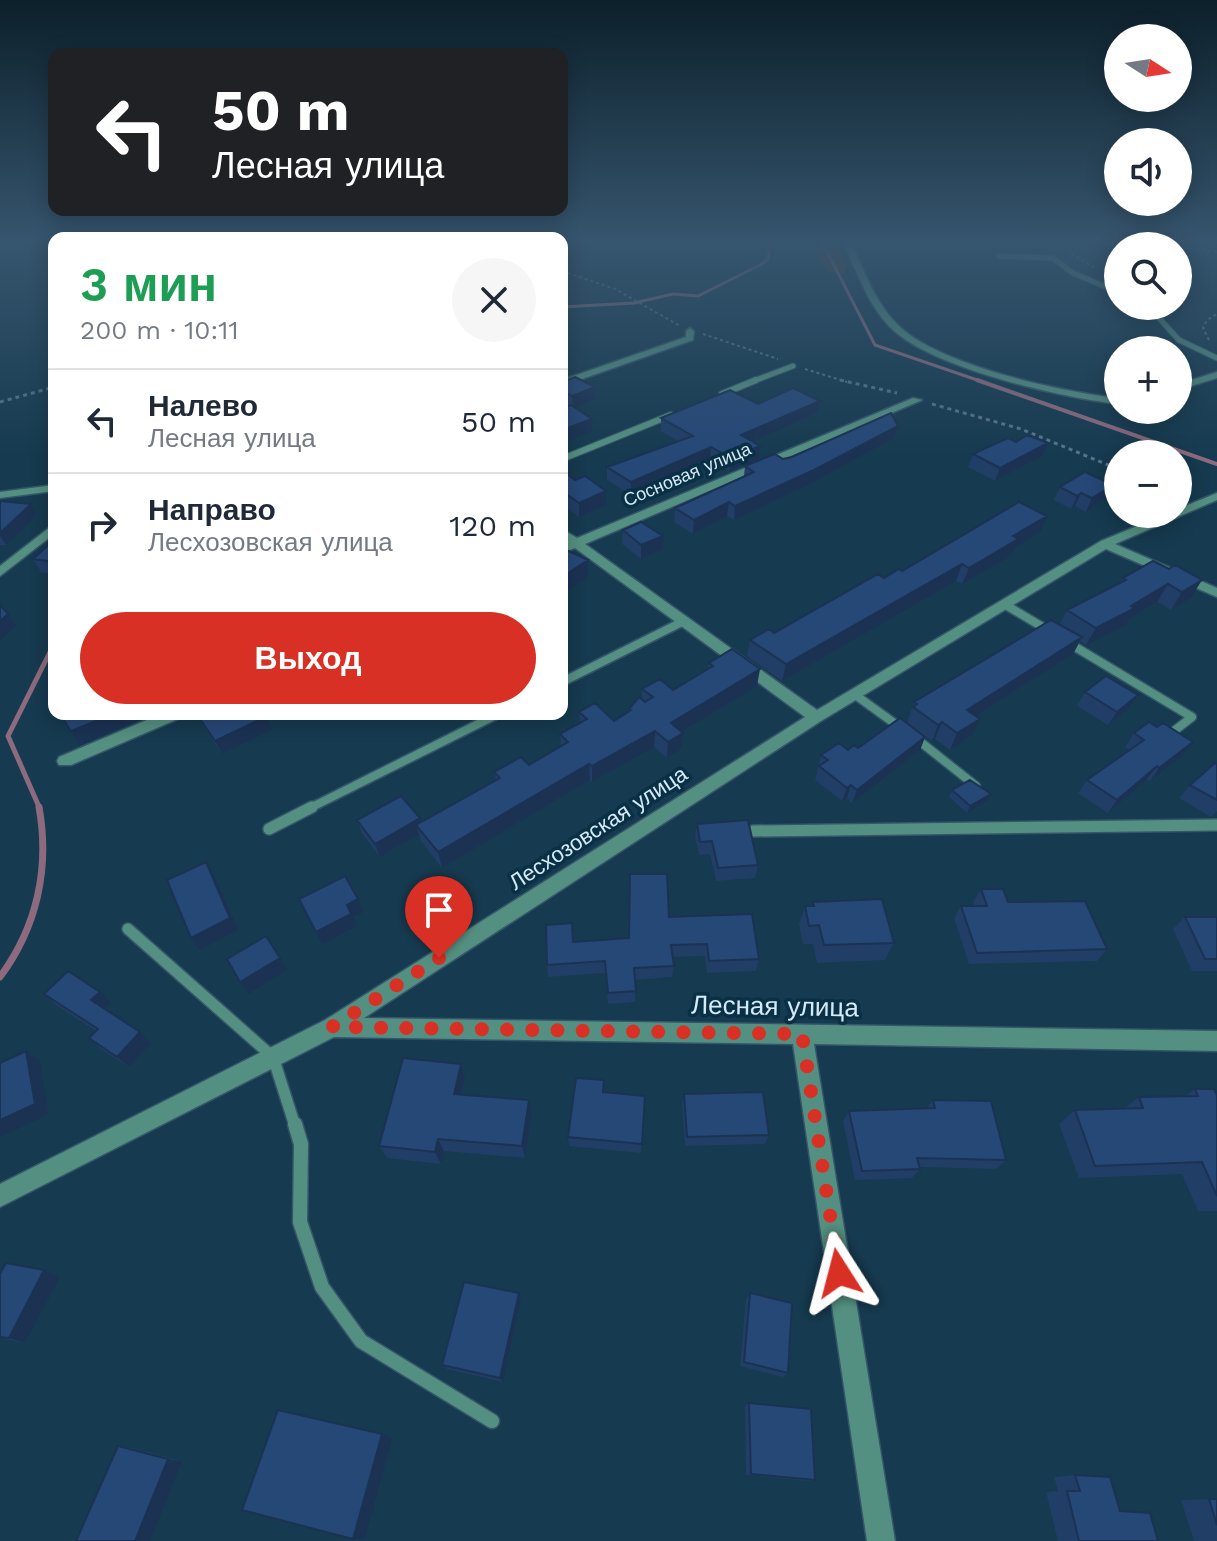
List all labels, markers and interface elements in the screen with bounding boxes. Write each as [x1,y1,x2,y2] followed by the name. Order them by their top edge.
[1104,24,1192,112] north arrow
[1104,24,1192,528] map controls
[212,78,349,144] text: 50 m
[80,80,184,184] icon: left
[1104,128,1192,216] button: sound
[212,145,444,187] text: Лесная улица
[1104,232,1192,320] button: search
[80,256,217,313] text: 3 мин
[452,258,536,342] button: close
[80,315,239,345] text: 200 m · 10:11
[1104,336,1192,424] button: +
[148,388,258,423] text: Налево
[80,399,124,443] icon: left
[461,404,536,439] text: 50 m
[148,423,316,453] text: Лесная улица
[620,437,755,510] street label: Сосновая улица
[1104,440,1192,528] button: −
[148,492,276,527] text: Направо
[80,503,124,547] icon: right
[449,508,536,543] text: 120 m
[148,527,393,557] text: Лесхозовская улица
[80,612,536,704] button: Выход
[504,761,692,895] street label: Лесхозовская улица
[405,876,473,958] pin
[417,888,461,932] icon: arrive
[691,990,860,1022] street label: Лесная улица
[797,1231,881,1315] position arrow

